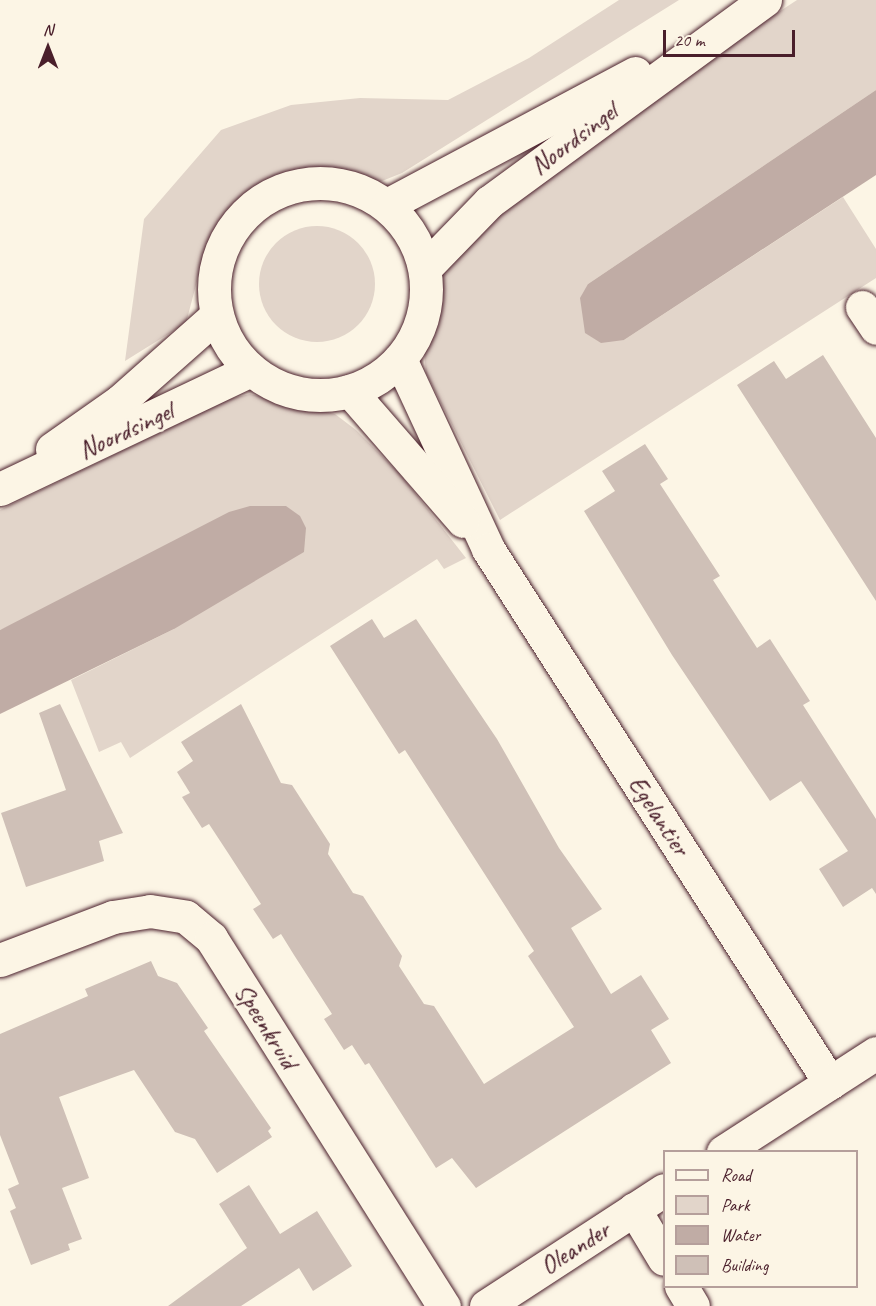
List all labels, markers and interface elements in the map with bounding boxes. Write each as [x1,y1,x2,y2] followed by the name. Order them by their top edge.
[18,18,78,78] north arrow
[666,18,798,56] scale bar
[43,20,53,40] text: N
[674,29,705,51] text: 20 m
[524,96,624,182] street label: Noordsingel
[74,396,178,466] street label: Noordsingel
[622,770,696,862] street label: Egelantier
[228,978,304,1074] street label: Speenkruid
[663,1150,858,1288] legend
[721,1164,751,1186] text: Road
[721,1194,750,1216] text: Park
[534,1214,616,1282] street label: Oleander
[721,1224,760,1246] text: Water
[721,1254,768,1276] text: Building

